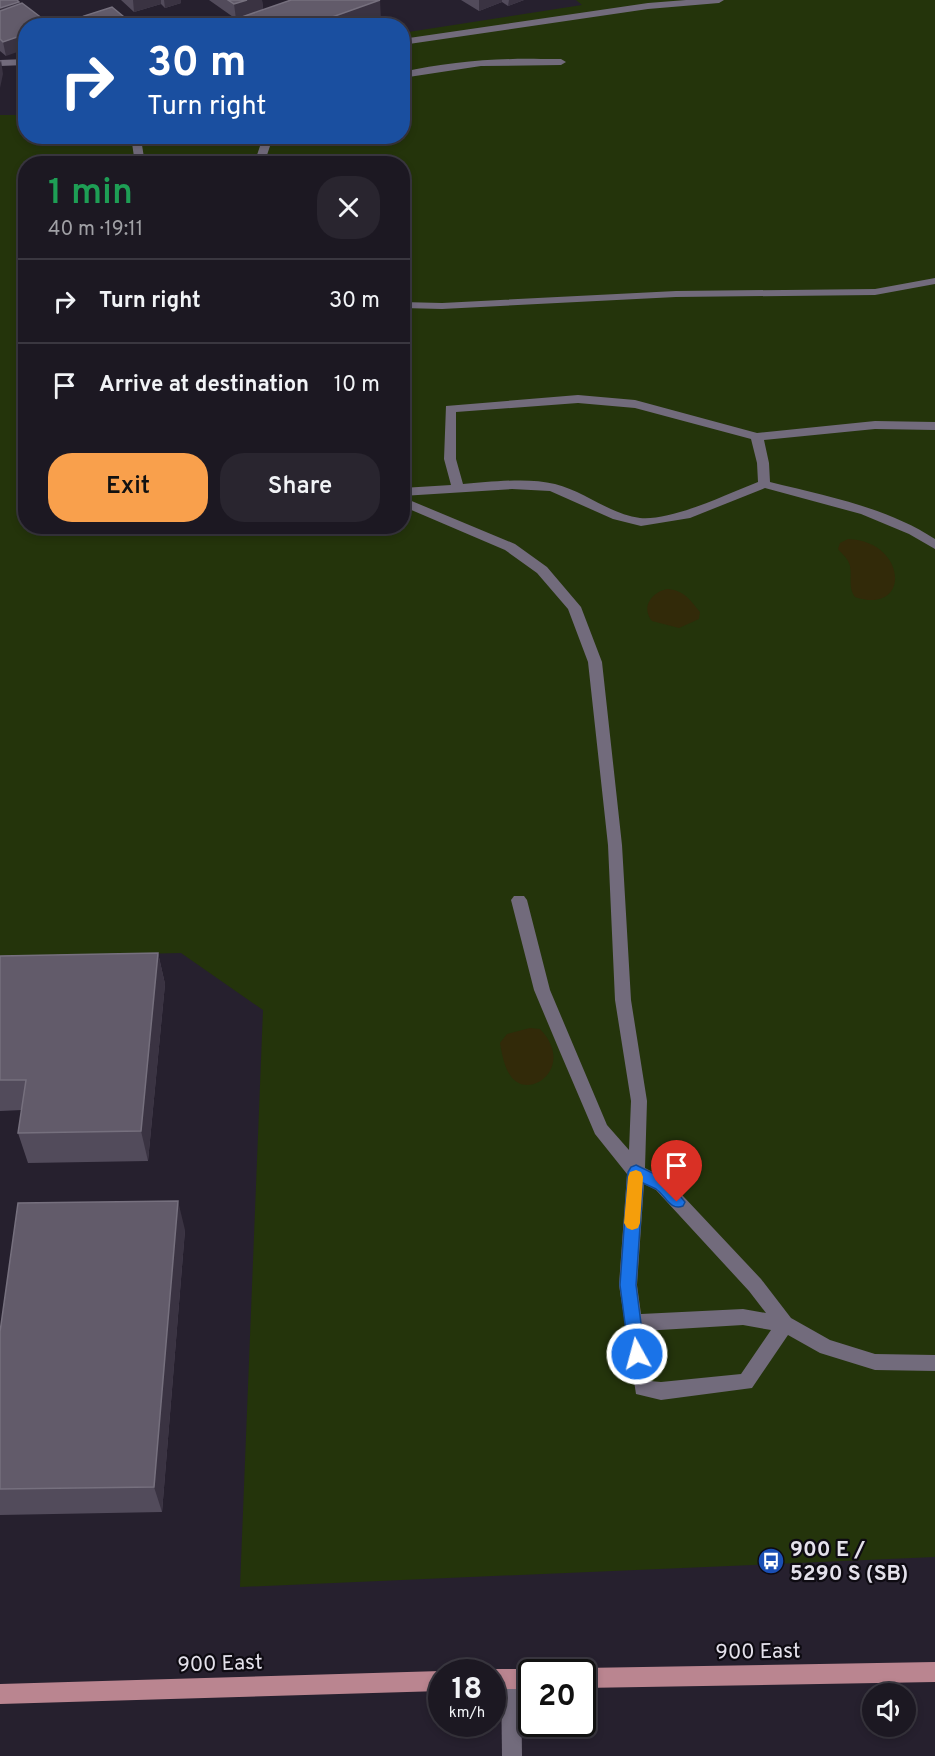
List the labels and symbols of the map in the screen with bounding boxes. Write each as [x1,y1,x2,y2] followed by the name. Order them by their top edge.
[651,1140,702,1202] pin
[605,1322,669,1386] position arrow
[790,1537,908,1588] place label: 900 E / 5290 S (SB)
[756,1546,786,1576] bus stop icon: 900 E / 5290 S (SB)
[715,1638,801,1667] street label: 900 East
[177,1650,263,1679] street label: 900 East
[518,1659,596,1737] speed limit sign: 20

